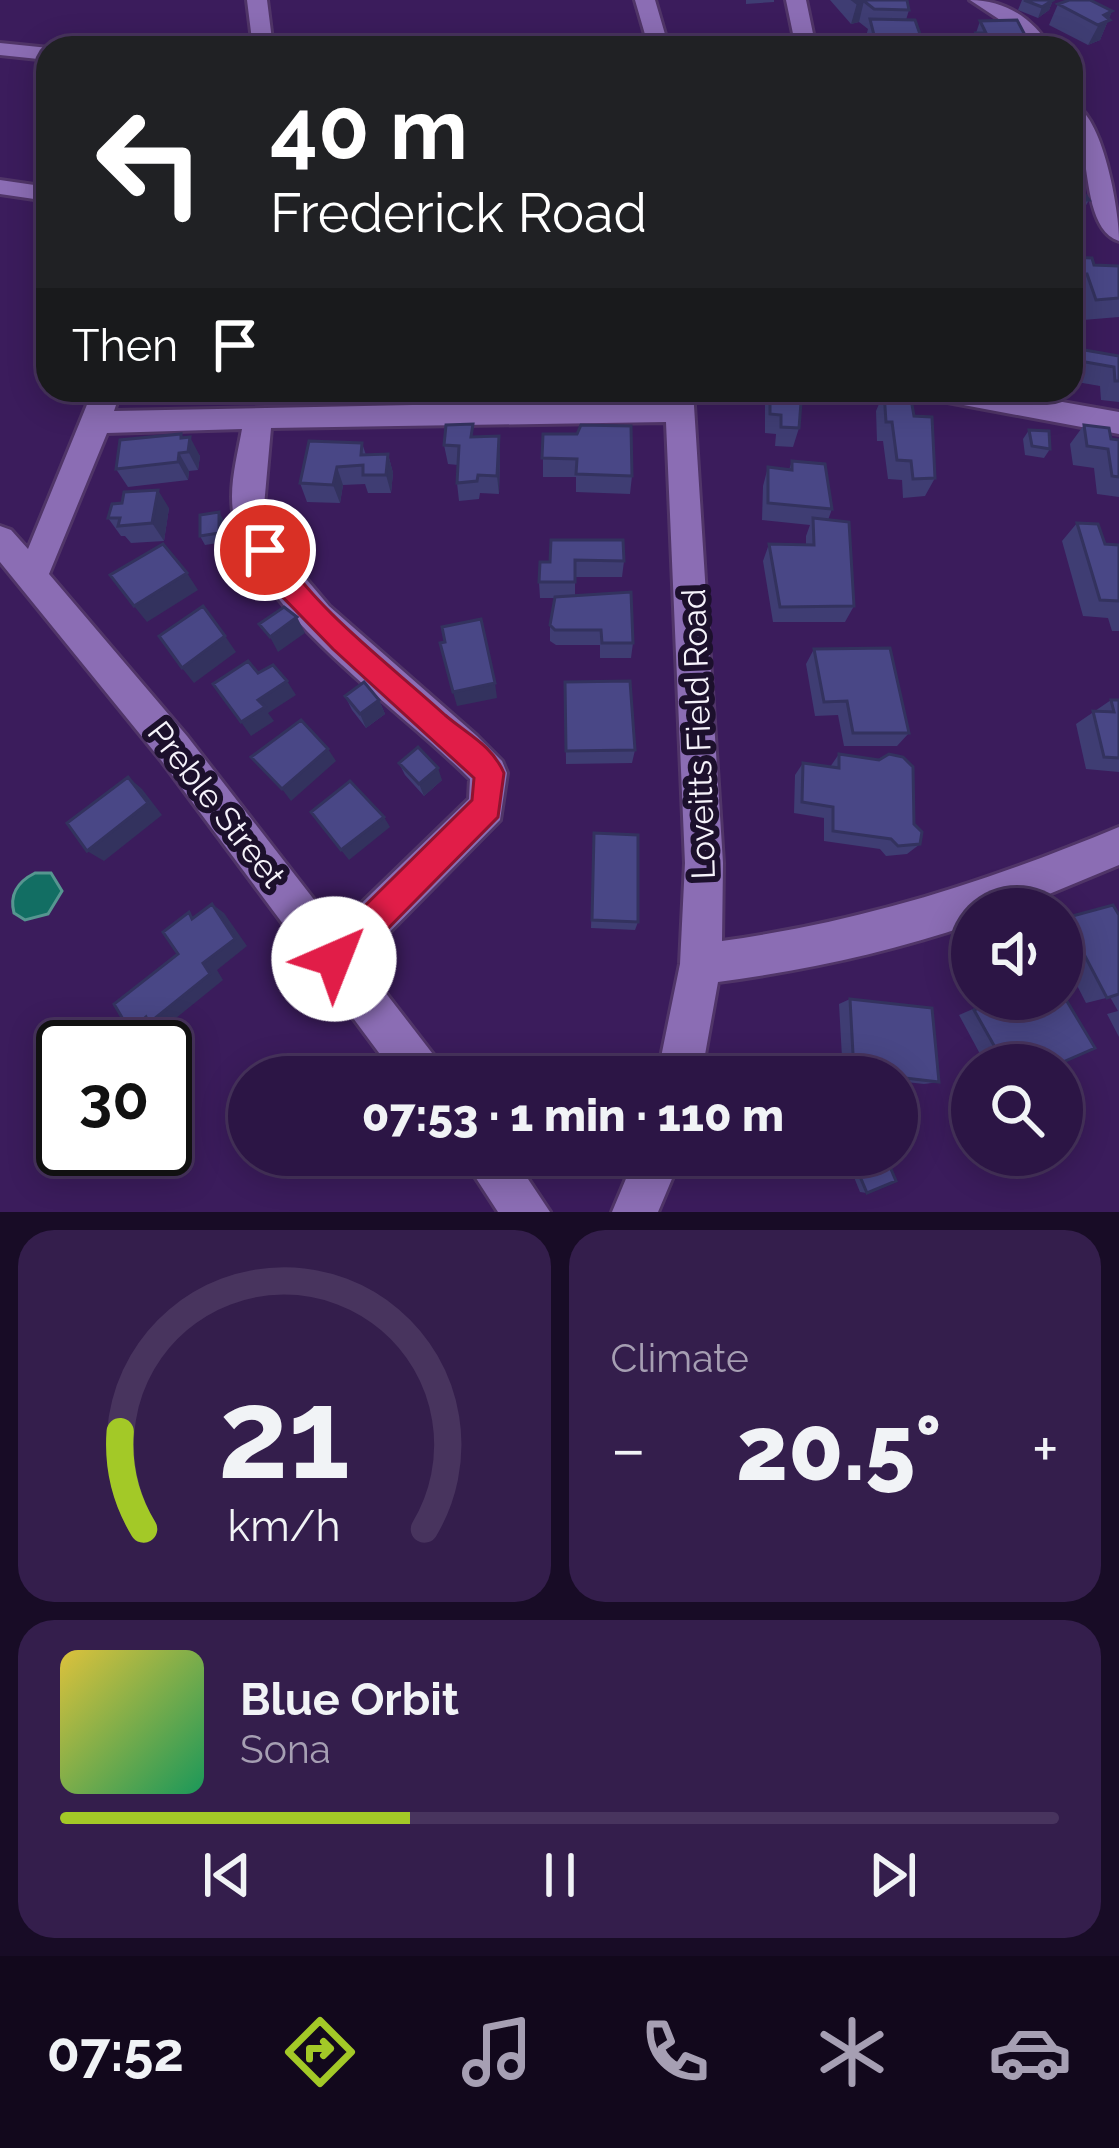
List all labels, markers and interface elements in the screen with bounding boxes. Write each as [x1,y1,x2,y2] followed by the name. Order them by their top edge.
[270,80,468,179] text: 40 m
[72,84,228,240] icon: left
[270,181,647,245] text: Frederick Road
[202,312,268,378] icon: arrive
[72,319,178,372] text: Then
[214,499,316,601] pin
[232,517,298,583] icon: arrive
[674,588,723,880] street label: Loveitts Field Road
[140,714,293,895] street label: Preble Street
[951,888,1083,1176] map controls
[951,888,1083,1020] button: sound
[271,896,397,1022] position arrow
[36,1020,192,1176] speed limit sign: 30
[951,1044,1083,1176] button: search
[362,1089,784,1142] text: 07:53 · 1 min · 110 m
[611,1335,749,1381] text: Climate
[218,1361,350,1507] text: 21
[736,1395,942,1501] text: 20.5°
[611,1410,646,1487] text: −
[1032,1410,1059,1487] text: +
[228,1501,341,1551] text: km/h
[240,1673,459,1726] text: Blue Orbit
[240,1726,331,1772] text: Sona
[194,1842,260,1908] icon: previous
[527,1842,593,1908] icon: pause
[860,1842,926,1908] icon: next
[278,2010,362,2094] icon: directions
[455,2010,539,2094] icon: music
[633,2010,717,2094] icon: phone
[810,2010,894,2094] icon: climate
[988,2010,1072,2094] icon: car
[47,2020,184,2084] text: 07:52

